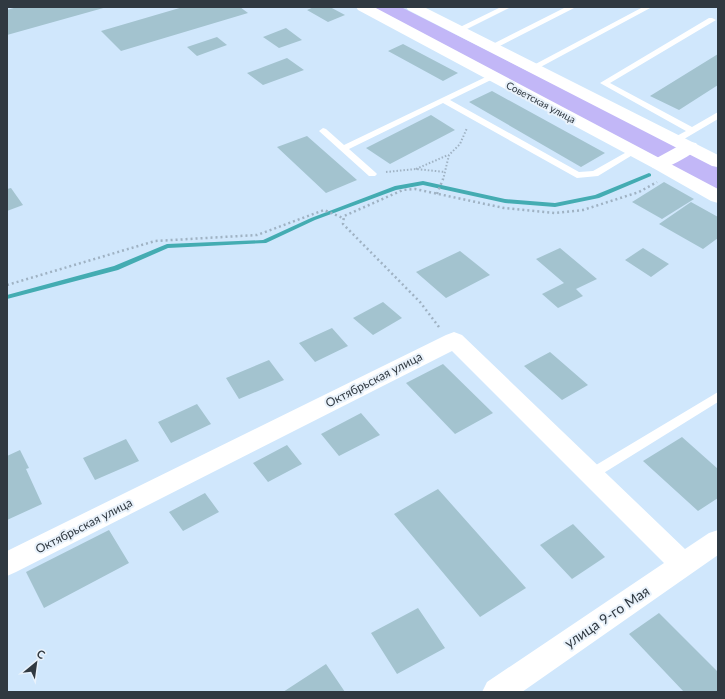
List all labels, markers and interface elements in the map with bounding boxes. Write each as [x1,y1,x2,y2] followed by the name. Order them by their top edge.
[504,79,578,125] street label: Советская улица
[323,349,425,410] street label: Октябрьская улица
[33,495,135,556] street label: Октябрьская улица
[561,582,652,651] street label: улица 9-го Мая
[16,643,56,683] north arrow
[35,646,48,662] text: С

